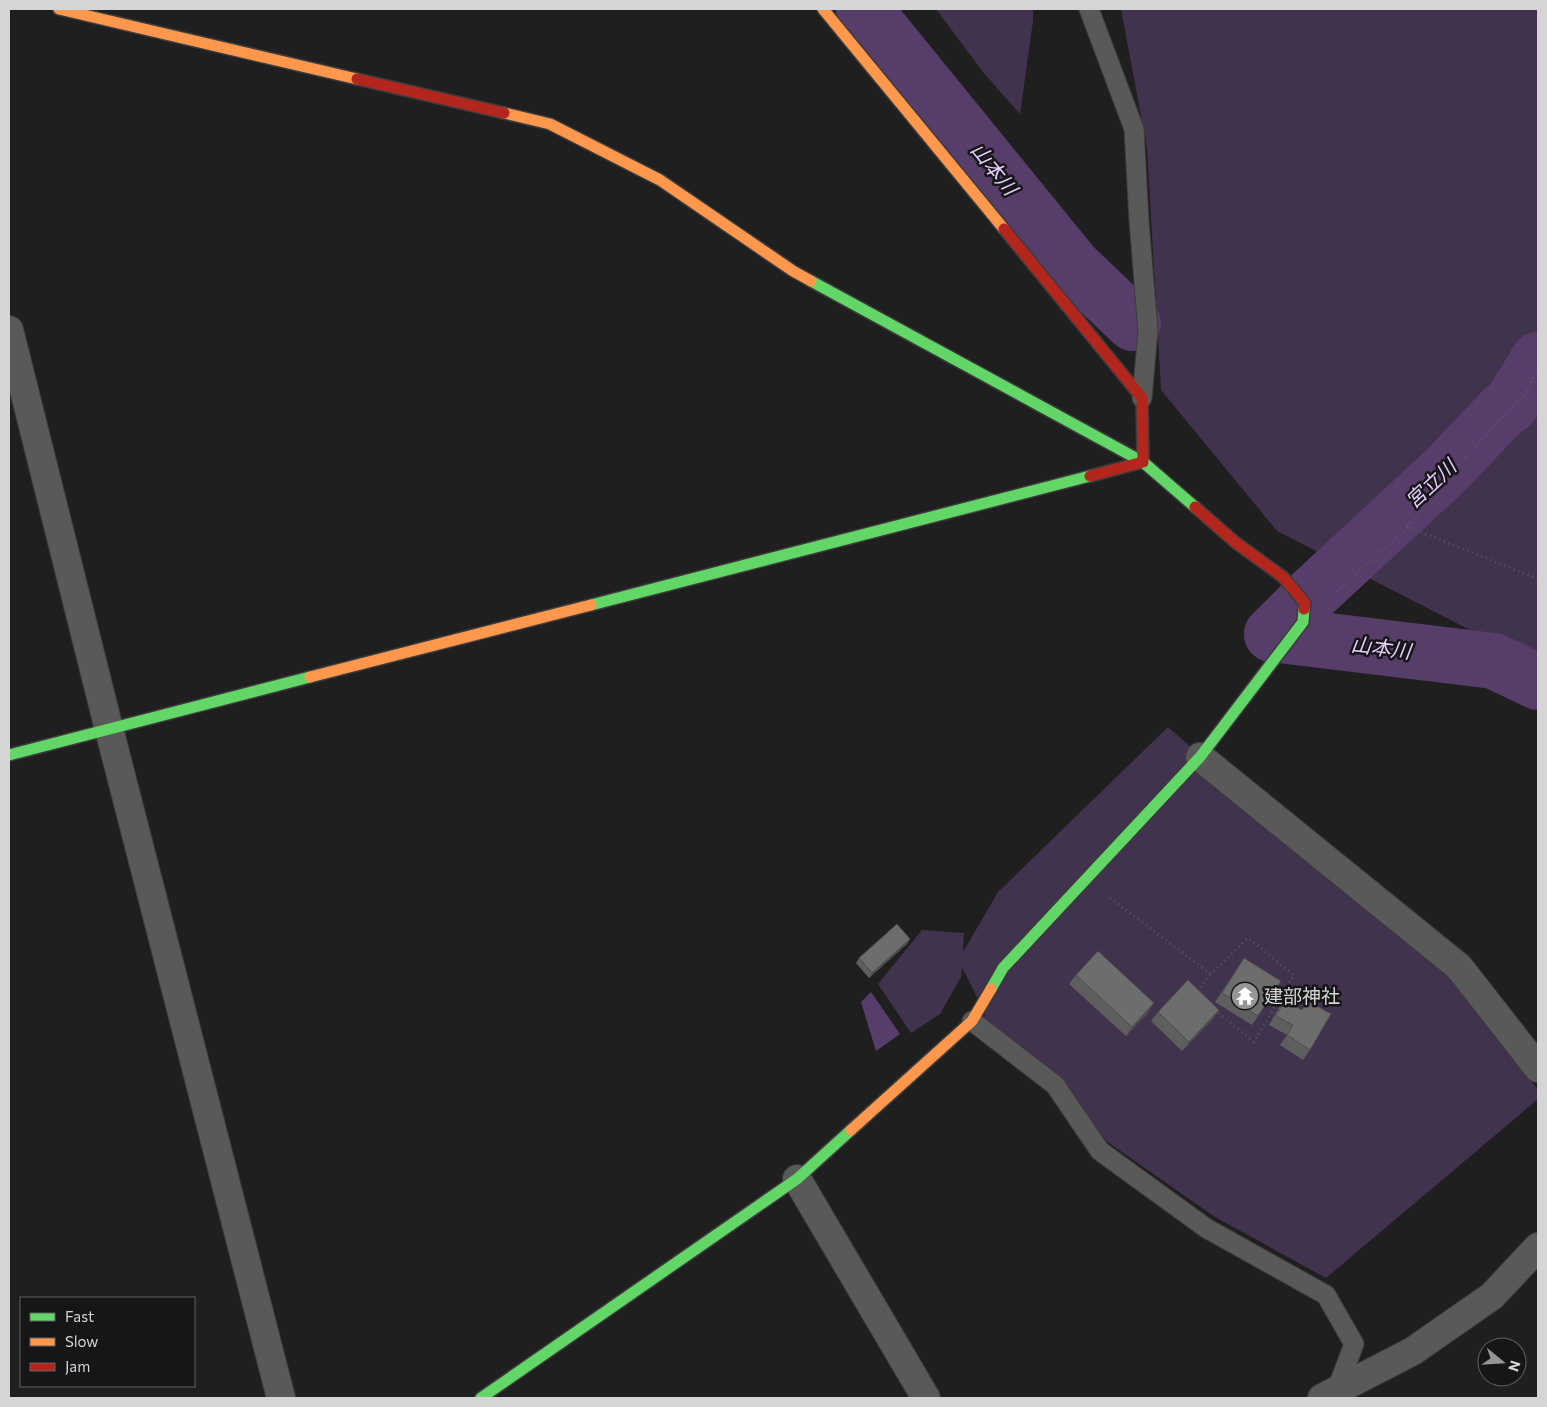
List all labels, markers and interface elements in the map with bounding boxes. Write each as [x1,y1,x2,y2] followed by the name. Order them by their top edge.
[967,138,1024,201] water label: 山本川
[1400,453,1462,513] water label: 宮立川
[1350,631,1414,663] water label: 山本川
[1230,981,1260,1011] temple icon: 建部神社
[1264,984,1340,1007] place label: 建部神社
[20,1297,195,1387] legend
[65,1307,94,1325] text: Fast
[65,1332,98,1350] text: Slow
[1477,1337,1527,1387] north arrow
[65,1357,90,1375] text: Jam
[1505,1359,1525,1374] text: N

